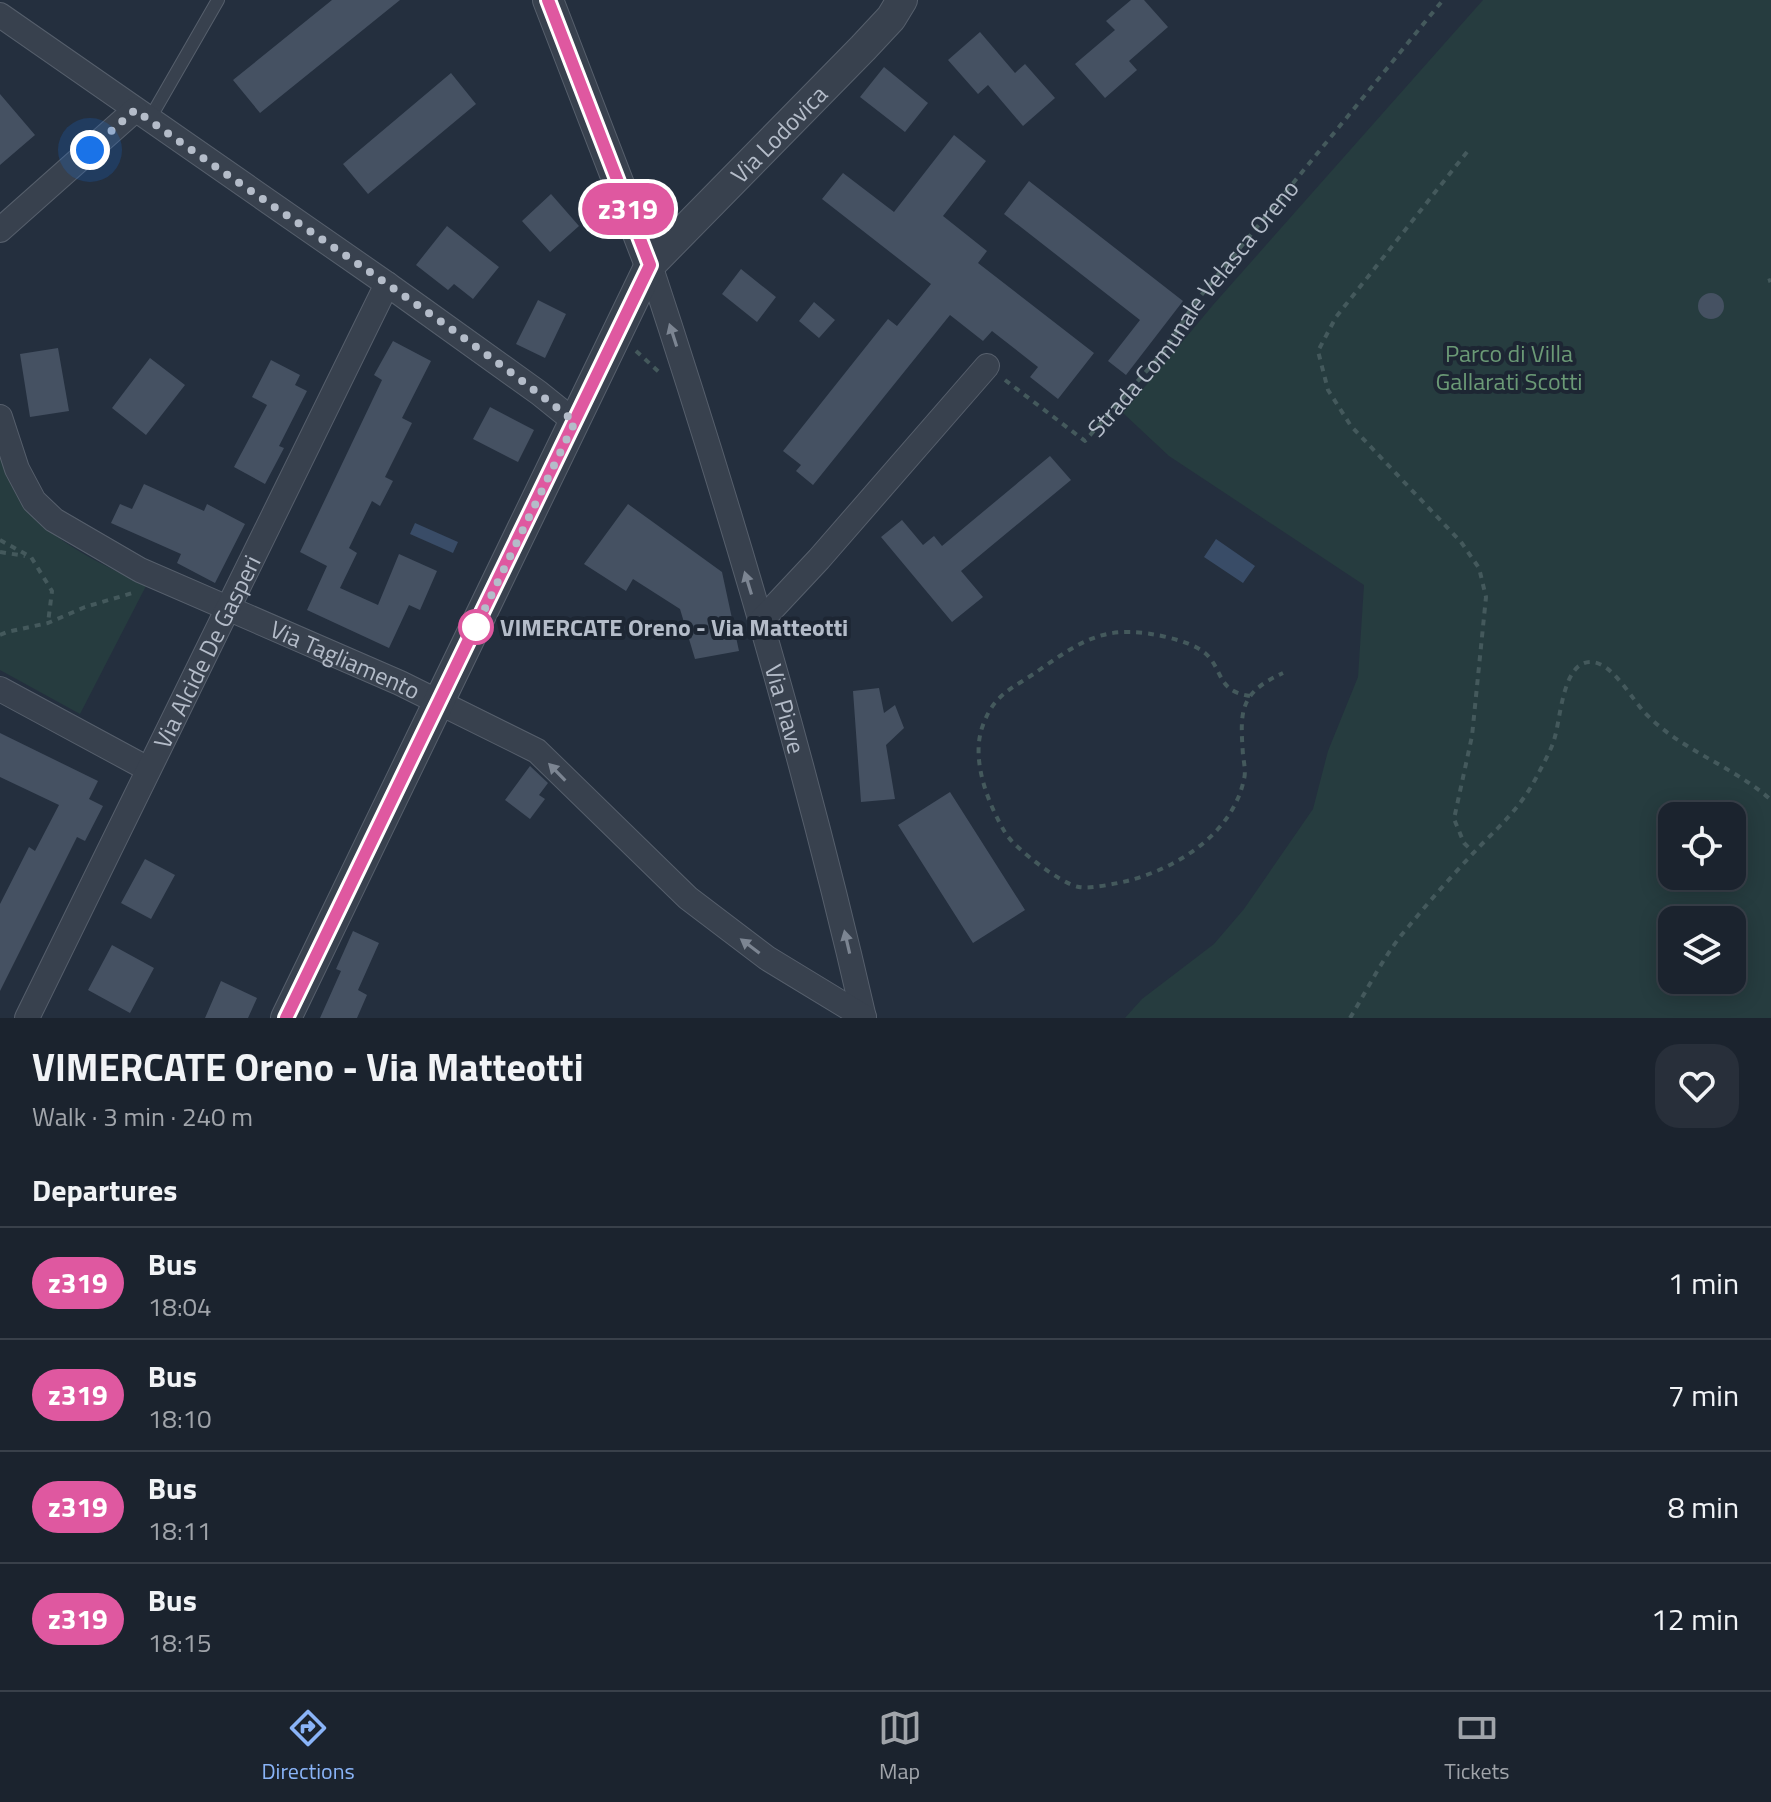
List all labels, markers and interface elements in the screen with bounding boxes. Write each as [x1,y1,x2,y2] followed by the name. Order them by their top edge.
[722,77,835,191] street label: Via Lodovica
[70,130,110,170] your location
[1079,172,1307,445] street label: Strada Comunale Velasca Oreno
[572,183,684,235] line badge: z319
[598,187,658,230] text: z319
[666,322,678,346] one-way arrow
[1435,335,1583,399] park label: Parco di Villa Gallarati Scotti
[144,549,269,755] street label: Via Alcide De Gasperi
[741,571,754,595] one-way arrow
[500,609,848,645] place label: VIMERCATE Oreno - Via Matteotti
[459,610,493,644] marker: VIMERCATE Oreno - Via Matteotti
[265,611,427,708] street label: Via Tagliamento
[756,660,815,758] street label: Via Piave
[549,763,567,782] one-way arrow
[1658,802,1746,994] map controls
[1658,802,1746,890] button: locate
[1658,906,1746,994] button: layers
[840,929,853,954] one-way arrow
[740,938,761,954] one-way arrow
[32,1038,584,1096] text: VIMERCATE Oreno - Via Matteotti
[1655,1044,1739,1128] button: heart
[32,1097,253,1136] text: Walk · 3 min · 240 m
[32,1167,177,1213] text: Departures
[148,1241,197,1287] text: Bus
[1668,1260,1739,1306] text: 1 min
[48,1261,108,1304] text: z319
[148,1287,212,1326] text: 18:04
[148,1353,197,1399] text: Bus
[1668,1372,1739,1418] text: 7 min
[48,1373,108,1416] text: z319
[148,1399,212,1438] text: 18:10
[148,1465,197,1511] text: Bus
[1668,1484,1739,1530] text: 8 min
[48,1485,108,1528] text: z319
[148,1511,212,1550] text: 18:11
[148,1577,197,1623] text: Bus
[1651,1596,1739,1642] text: 12 min
[48,1597,108,1640] text: z319
[148,1623,212,1662] text: 18:15
[261,1706,355,1788] tab: Directions
[878,1706,922,1788] tab: Map
[1444,1706,1510,1788] tab: Tickets

